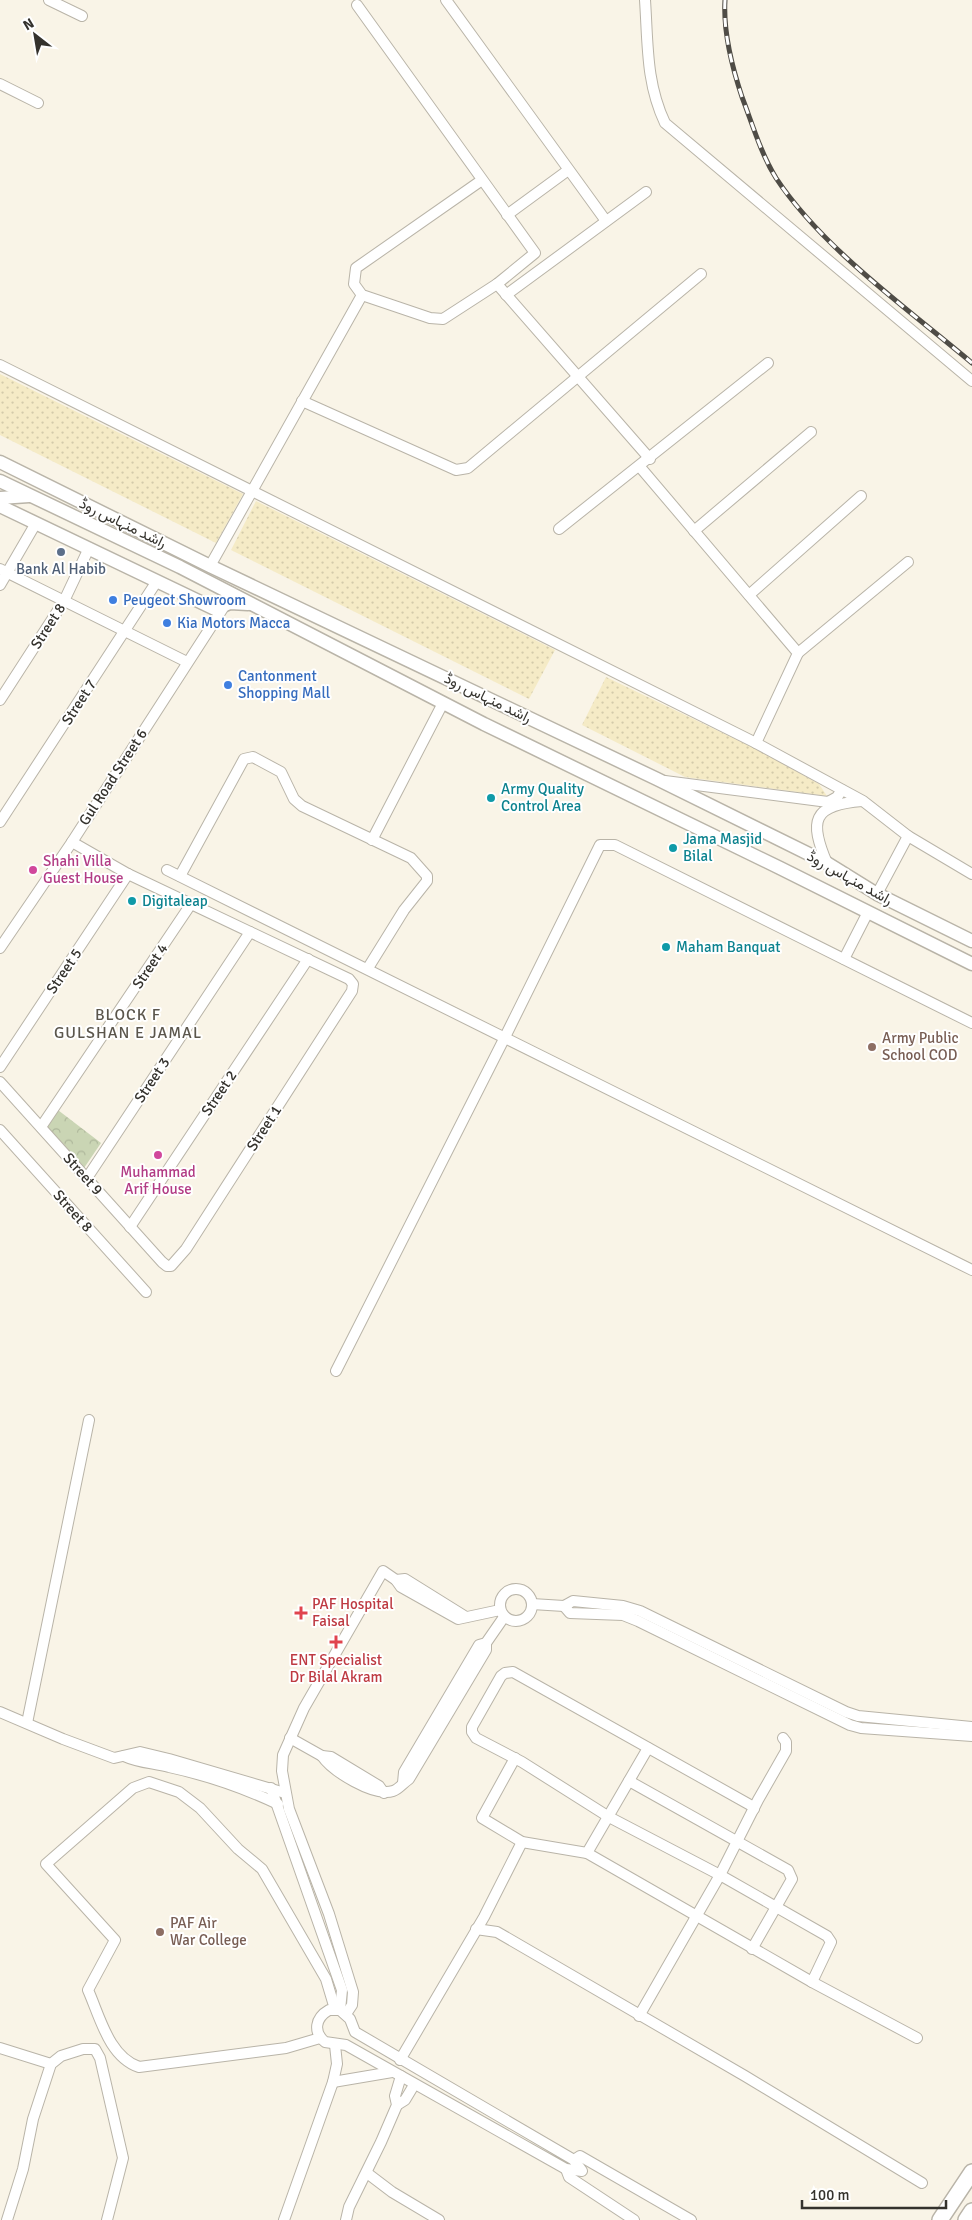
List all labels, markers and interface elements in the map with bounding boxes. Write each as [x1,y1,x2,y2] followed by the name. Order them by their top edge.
[10,10,60,60] north arrow
[20,14,37,34] text: N
[76,494,170,553] street label: راشد منہاس روڈ
[55,546,67,558] marker: Bank Al Habib
[16,560,106,578] place label: Bank Al Habib
[123,591,246,609] place label: Peugeot Showroom
[107,594,119,606] marker: Peugeot Showroom
[27,600,69,652] street label: Street 8
[177,614,290,632] place label: Kia Motors Macca
[161,617,173,629] marker: Kia Motors Macca
[238,667,330,702] place label: Cantonment Shopping Mall
[441,669,535,728] street label: راشد منہاس روڈ
[58,676,100,728] street label: Street 7
[222,679,234,691] marker: Cantonment Shopping Mall
[75,725,151,829] street label: Gul Road Street 6
[501,780,584,815] place label: Army Quality Control Area
[485,792,497,804] marker: Army Quality Control Area
[683,830,762,865] place label: Jama Masjid Bilal
[667,842,679,854] marker: Jama Masjid Bilal
[804,847,896,910] street label: راشد منہاس روڈ
[43,852,124,887] place label: Shahi Villa Guest House
[27,864,39,876] marker: Shahi Villa Guest House
[142,892,208,910] place label: Digitaleap
[126,895,138,907] marker: Digitaleap
[676,938,780,956] place label: Maham Banquat
[128,940,172,992] street label: Street 4
[660,941,672,953] marker: Maham Banquat
[42,945,86,997] street label: Street 5
[54,1005,202,1043] district label: BLOCK F GULSHAN E JAMAL
[882,1029,959,1064] place label: Army Public School COD
[866,1041,878,1053] marker: Army Public School COD
[130,1054,174,1106] street label: Street 3
[197,1067,241,1119] street label: Street 2
[243,1102,285,1154] street label: Street 1
[59,1149,107,1199] street label: Street 9
[152,1149,164,1161] marker: Muhammad Arif House
[120,1163,196,1198] place label: Muhammad Arif House
[49,1186,97,1236] street label: Street 8
[312,1595,394,1630] place label: PAF Hospital Faisal
[294,1606,308,1620] marker: PAF Hospital Faisal
[329,1635,343,1649] marker: ENT Specialist Dr Bilal Akram
[289,1651,383,1686] place label: ENT Specialist Dr Bilal Akram
[170,1914,247,1949] place label: PAF Air War College
[154,1926,166,1938] marker: PAF Air War College
[802,2178,946,2210] scale bar
[810,2186,850,2204] text: 100 m

